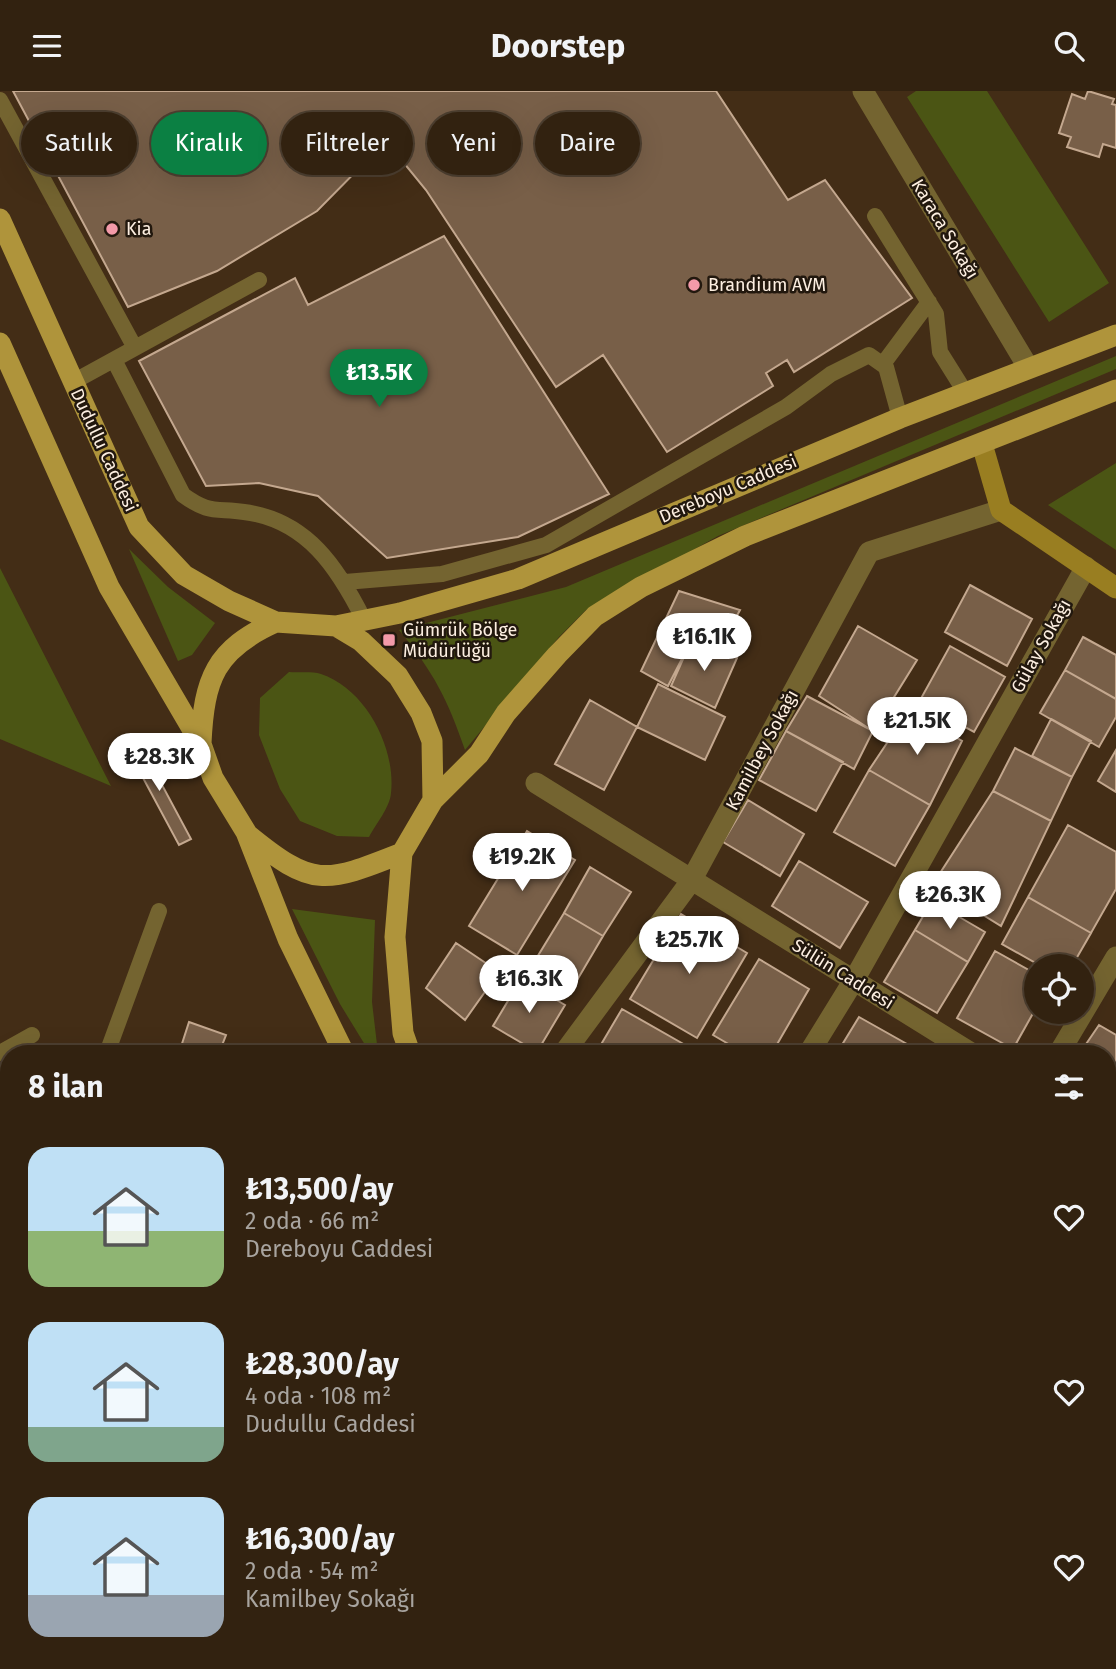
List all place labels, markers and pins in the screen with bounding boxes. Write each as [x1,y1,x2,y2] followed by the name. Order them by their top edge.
[126,218,151,240] place label: Kia
[104,221,120,237] marker: Kia
[708,274,826,296] place label: Brandium AVM
[686,277,702,293] marker: Brandium AVM
[322,349,436,409] pin: ₺13.5K
[647,613,761,673] pin: ₺16.1K
[403,619,517,662] place label: Gümrük Bölge Müdürlüğü
[381,632,397,648] marker: Gümrük Bölge Müdürlüğü
[860,697,974,757] pin: ₺21.5K
[102,733,216,793] pin: ₺28.3K
[465,833,579,893] pin: ₺19.2K
[893,871,1007,931] pin: ₺26.3K
[632,917,746,976] pin: ₺25.7K
[472,955,586,1015] pin: ₺16.3K

